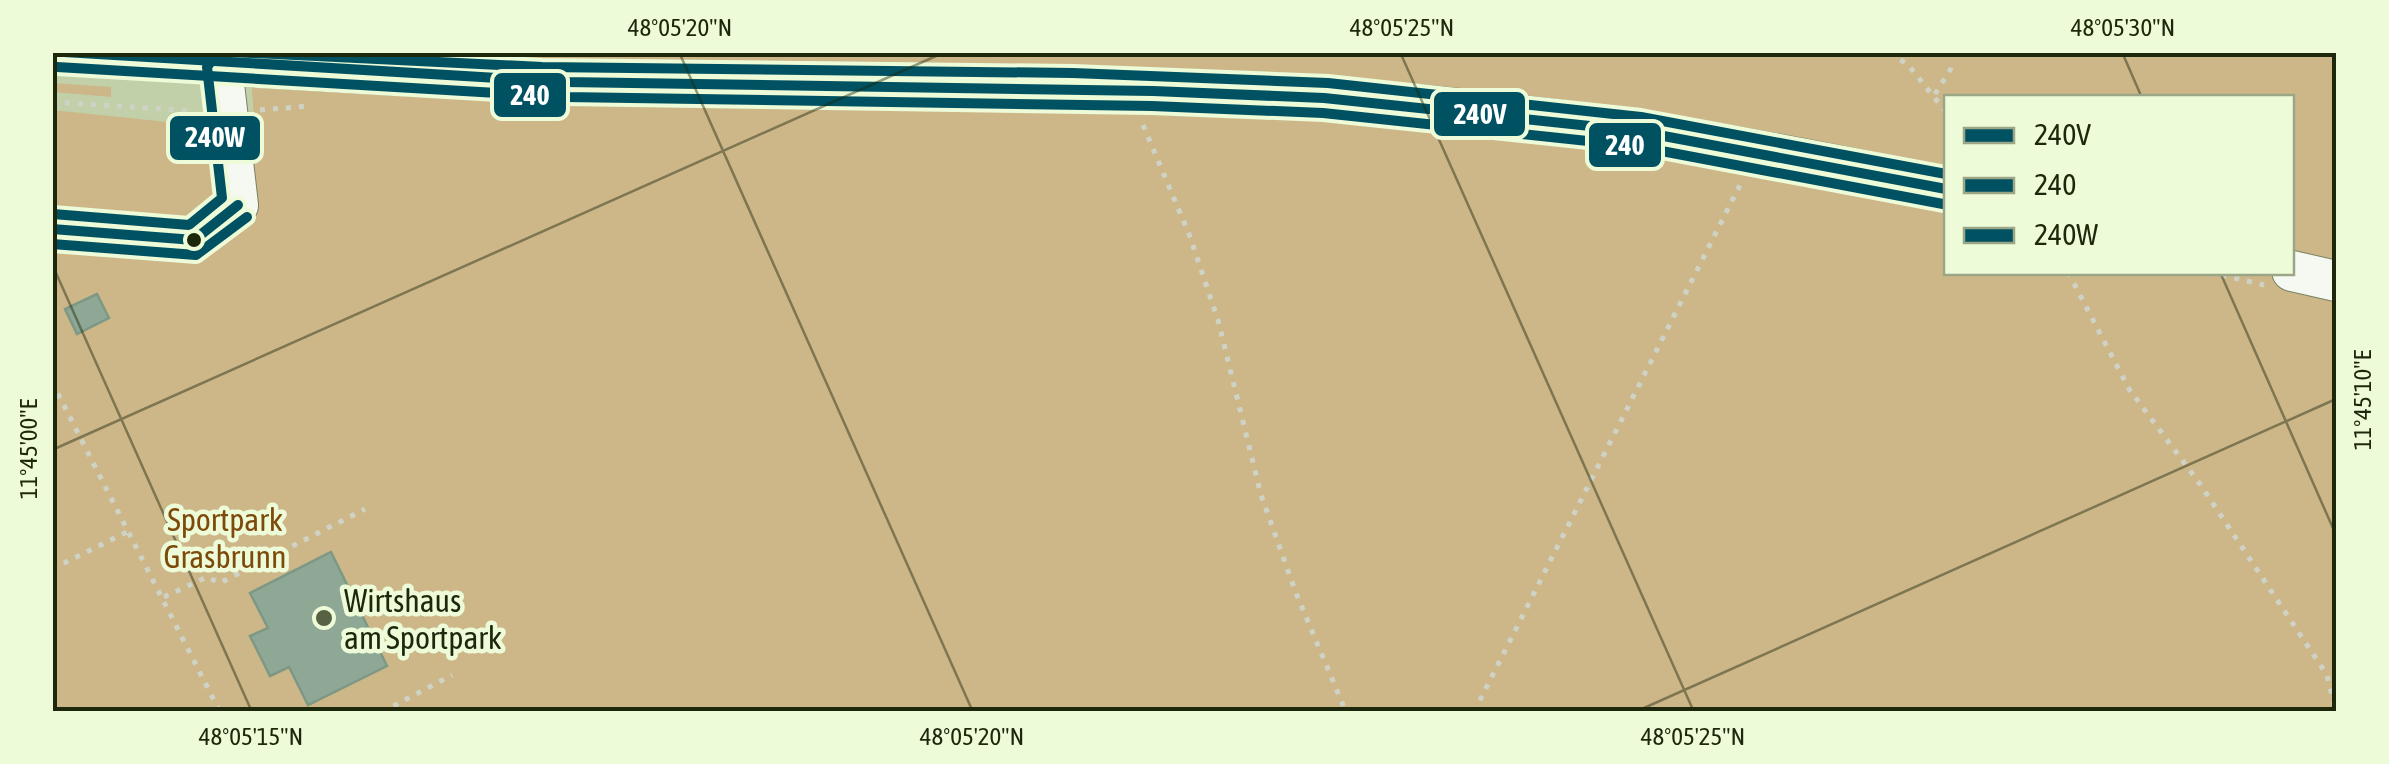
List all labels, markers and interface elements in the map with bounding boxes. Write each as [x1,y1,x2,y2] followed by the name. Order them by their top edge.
[628,13,732,41] text: 48°05'20"N
[1350,13,1454,41] text: 48°05'25"N
[2071,13,2175,41] text: 48°05'30"N
[492,71,568,119] line badge: 240
[510,79,550,111] text: 240
[1432,90,1527,138] line badge: 240V
[1944,95,2294,275] legend
[1453,98,1507,130] text: 240V
[168,114,262,162] line badge: 240W
[2034,117,2091,151] text: 240V
[185,121,246,153] text: 240W
[1587,121,1663,169] line badge: 240
[1605,129,1645,161] text: 240
[2034,167,2076,201] text: 240
[2034,217,2098,251] text: 240W
[184,230,204,250] unlabelled marker
[2348,350,2376,450] text: 11°45'10"E
[14,399,42,499] text: 11°45'00"E
[163,501,287,575] park label: Sportpark Grasbrunn
[344,582,502,656] place label: Wirtshaus am Sportpark
[313,607,335,629] marker: Wirtshaus am Sportpark
[199,722,303,750] text: 48°05'15"N
[920,722,1024,750] text: 48°05'20"N
[1641,722,1745,750] text: 48°05'25"N

